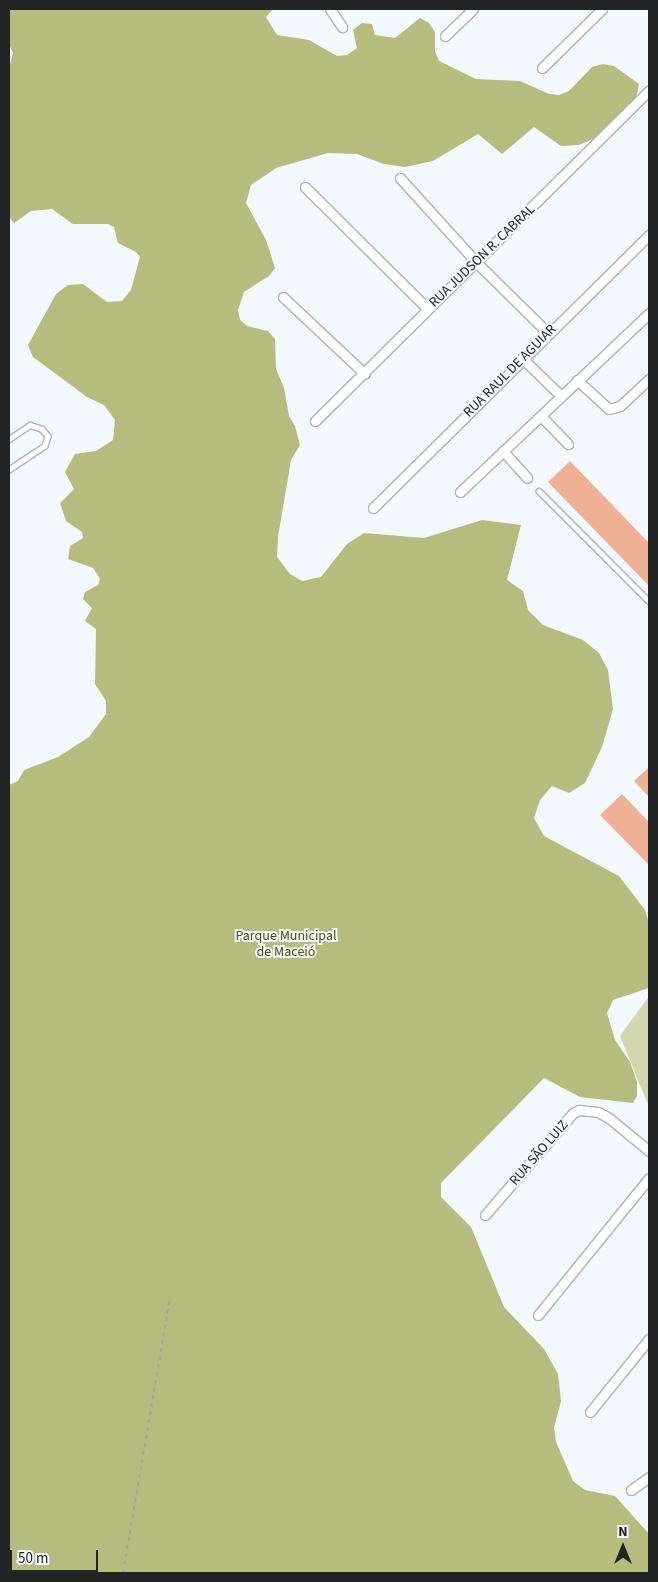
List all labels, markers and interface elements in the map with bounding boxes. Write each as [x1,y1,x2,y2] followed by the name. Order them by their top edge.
[426,201,538,311] street label: RUA JUDSON R. CABRAL
[460,321,560,421] street label: RUA RAUL DE AGUIAR
[235,928,337,960] park label: Parque Municipal de Maceió
[506,1117,572,1189] street label: RUA SÃO LUIZ
[598,1522,648,1572] north arrow
[618,1522,628,1542] text: N
[12,1540,100,1572] scale bar
[18,1548,48,1569] text: 50 m

